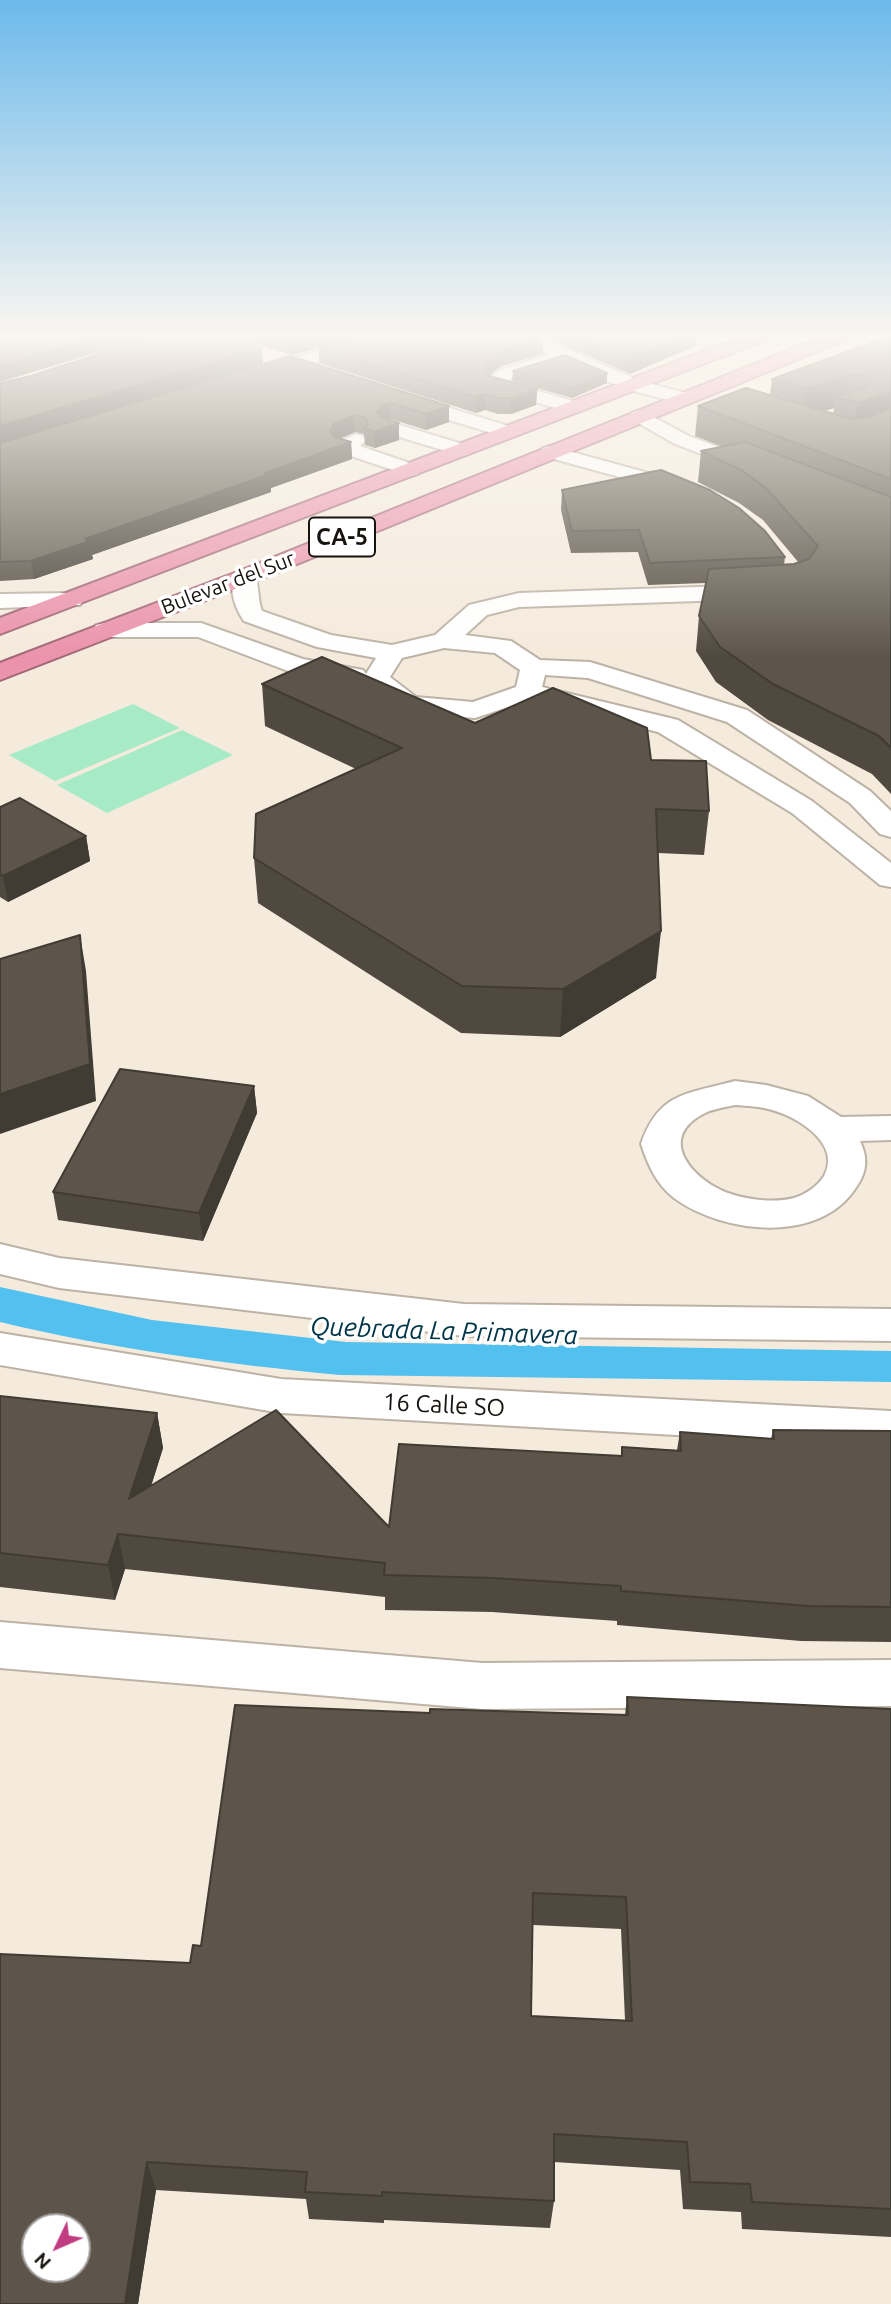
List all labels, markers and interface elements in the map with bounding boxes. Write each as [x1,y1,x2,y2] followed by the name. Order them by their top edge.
[309,517,375,556] road number: CA-5
[158,546,298,620] street label: Bulevar del Sur
[310,1311,578,1351] water label: Quebrada La Primavera
[382,1387,506,1423] street label: 16 Calle SO
[21,2213,91,2283] north arrow
[29,2248,55,2274] text: N

